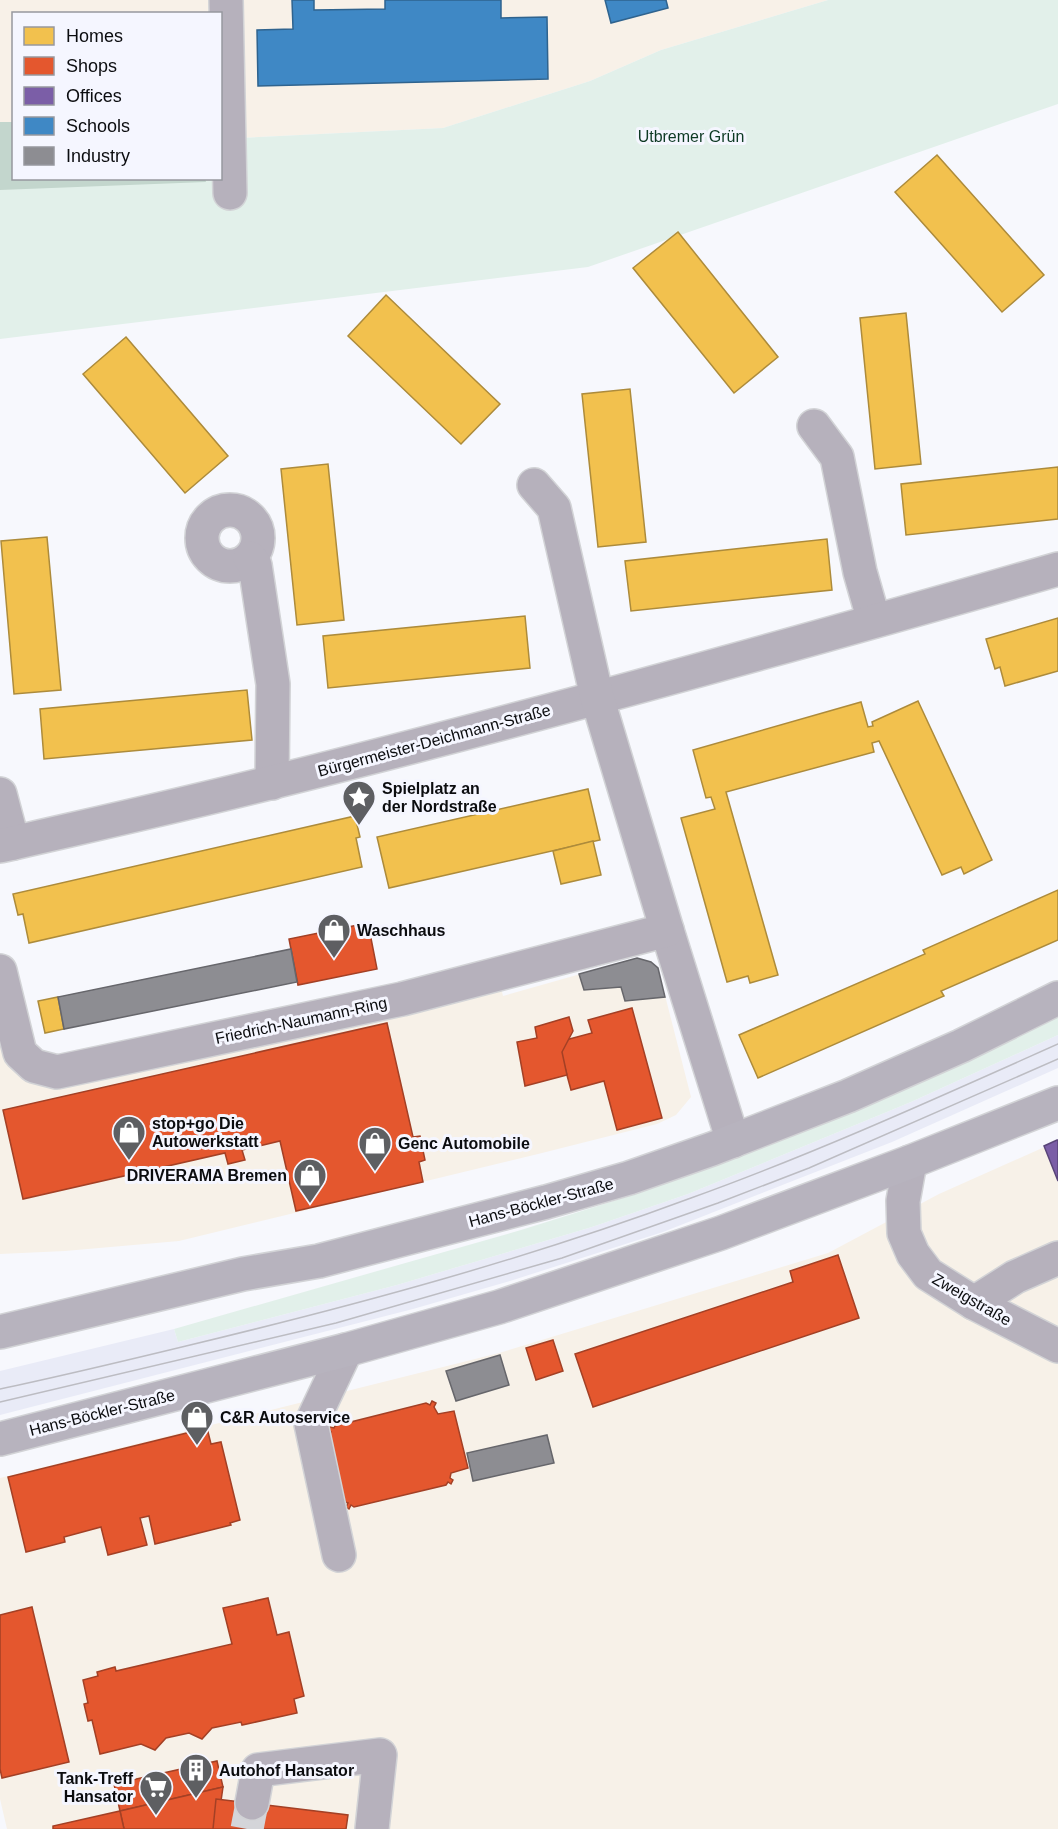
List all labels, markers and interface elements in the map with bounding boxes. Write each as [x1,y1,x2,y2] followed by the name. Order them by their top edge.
[12,12,222,180] legend
[66,26,123,46] text: Homes
[66,56,117,76] text: Shops
[66,86,122,106] text: Offices
[66,116,130,136] text: Schools
[638,128,744,145] park label: Utbremer Grün
[66,146,130,166] text: Industry
[316,701,552,780] street label: Bürgermeister-Deichmann-Straße
[341,779,377,826] place icon: Spielplatz an der Nordstraße
[382,780,497,815] place label: Spielplatz an der Nordstraße
[316,912,352,959] shop icon: Waschhaus
[357,922,445,939] place label: Waschhaus
[214,994,389,1047] street label: Friedrich-Naumann-Ring
[111,1114,147,1161] shop icon: stop+go Die Autowerkstatt
[152,1115,259,1150] place label: stop+go Die Autowerkstatt
[357,1125,393,1172] shop icon: Genc Automobile
[398,1135,530,1152] place label: Genc Automobile
[292,1157,328,1204] shop icon: DRIVERAMA Bremen
[127,1167,287,1184] place label: DRIVERAMA Bremen
[467,1175,616,1230] street label: Hans-Böckler-Straße
[929,1270,1014,1329] street label: Zweigstraße
[28,1386,177,1439] street label: Hans-Böckler-Straße
[179,1399,215,1446] shop icon: C&R Autoservice
[220,1409,350,1426] place label: C&R Autoservice
[178,1752,214,1799] building icon: Autohof Hansator
[219,1762,354,1779] place label: Autohof Hansator
[138,1769,174,1816] supermarket icon: Tank-Treff Hansator
[57,1770,134,1805] place label: Tank-Treff Hansator

